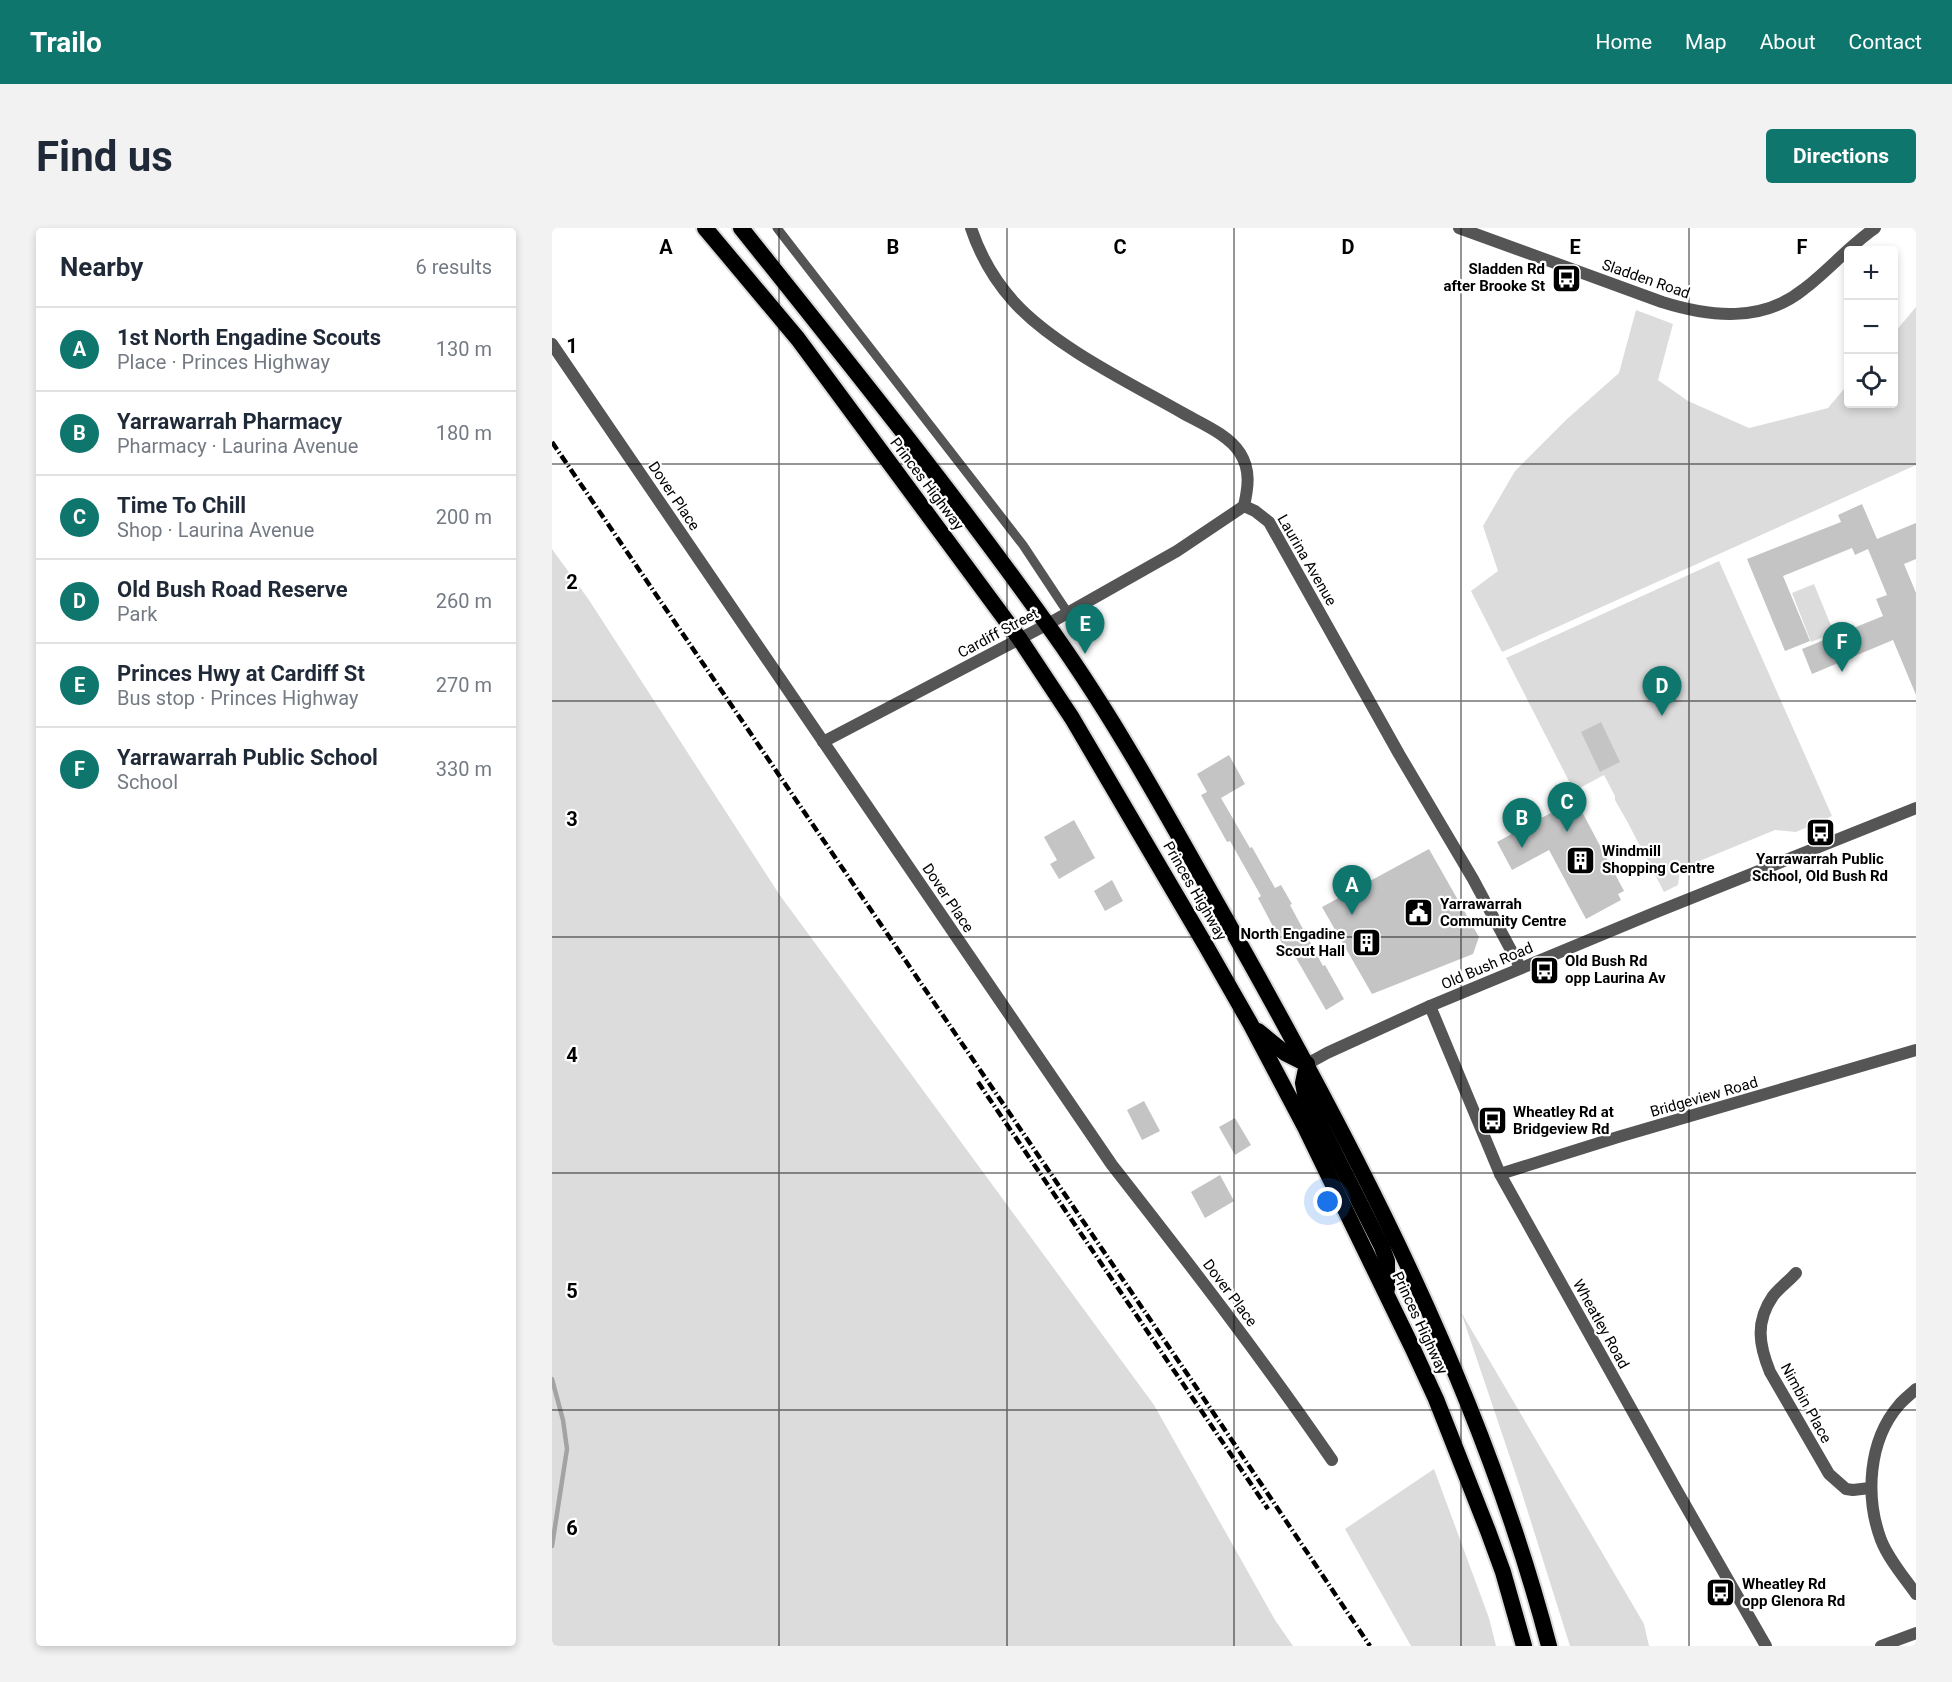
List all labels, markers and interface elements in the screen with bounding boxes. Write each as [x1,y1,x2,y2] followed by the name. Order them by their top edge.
[30,26,102,59] text: Trailo
[1596,30,1652,54] text: Home
[1685,30,1727,54] text: Map
[1760,30,1816,54] text: About
[1849,30,1922,54] text: Contact
[1766,129,1916,183] button: Directions
[36,132,173,181] text: Find us
[659,235,673,259] text: A
[887,235,899,259] text: B
[1113,235,1127,259] text: C
[1342,235,1355,259] text: D
[1569,235,1581,259] text: E
[1797,235,1808,259] text: F
[1844,246,1898,408] map controls
[1844,246,1898,300] button: +
[60,252,143,282] text: Nearby
[416,255,492,279] text: 6 results
[1600,256,1692,302] street label: Sladden Road
[1443,260,1545,295] place label: Sladden Rd after Brooke St
[1550,262,1582,294] bus stop icon: Sladden Rd after Brooke St
[1844,300,1898,354] button: −
[117,325,381,350] text: 1st North Engadine Scouts
[566,334,578,358] text: 1
[73,337,86,361] text: A
[436,337,492,361] text: 130 m
[117,350,330,374] text: Place · Princes Highway
[1844,354,1898,408] button: locate
[117,409,342,434] text: Yarrawarrah Pharmacy
[73,421,86,445] text: B
[436,421,492,445] text: 180 m
[117,434,358,458] text: Pharmacy · Laurina Avenue
[886,434,968,534] street label: Princes Highway
[644,458,704,534] street label: Dover Place
[117,493,246,518] text: Time To Chill
[73,505,86,529] text: C
[436,505,492,529] text: 200 m
[1274,511,1340,609] street label: Laurina Avenue
[117,518,314,542] text: Shop · Laurina Avenue
[566,570,578,594] text: 2
[117,577,348,602] text: Old Bush Road Reserve
[73,589,86,613] text: D
[436,589,492,613] text: 260 m
[117,602,157,626] text: Park
[955,604,1041,662] street label: Cardiff Street
[1066,604,1104,654] pin: E
[1822,622,1862,672] pin: F
[117,661,365,686] text: Princes Hwy at Cardiff St
[1642,666,1682,716] pin: D
[74,673,85,697] text: E
[436,673,492,697] text: 270 m
[117,686,358,710] text: Bus stop · Princes Highway
[117,745,378,770] text: Yarrawarrah Public School
[74,757,85,781] text: F
[436,757,492,781] text: 330 m
[117,770,178,794] text: School
[1548,782,1586,832] pin: C
[1502,798,1542,848] pin: B
[566,807,578,831] text: 3
[1804,816,1836,848] bus stop icon: Yarrawarrah Public School, Old Bush Rd
[1159,838,1231,944] street label: Princes Highway
[1602,842,1715,877] place label: Windmill Shopping Centre
[1565,844,1597,876] building icon: Windmill Shopping Centre
[1752,850,1888,885] place label: Yarrawarrah Public School, Old Bush Rd
[918,860,978,936] street label: Dover Place
[1332,866,1372,915] pin: A
[1440,895,1566,930] place label: Yarrawarrah Community Centre
[1403,897,1435,929] public building icon: Yarrawarrah Community Centre
[1241,925,1345,960] place label: North Engadine Scout Hall
[1350,927,1382,959] building icon: North Engadine Scout Hall
[1438,939,1536,993] street label: Old Bush Road
[1565,952,1666,987] place label: Old Bush Rd opp Laurina Av
[1528,954,1560,986] bus stop icon: Old Bush Rd opp Laurina Av
[566,1043,578,1067] text: 4
[1648,1073,1760,1121] street label: Bridgeview Road
[1513,1103,1614,1138] place label: Wheatley Rd at Bridgeview Rd
[1476,1105,1508,1137] bus stop icon: Wheatley Rd at Bridgeview Rd
[1313,1187,1342,1216] your location
[1199,1256,1261,1330] street label: Dover Place
[1388,1269,1452,1377] street label: Princes Highway
[1569,1276,1633,1372] street label: Wheatley Road
[566,1279,578,1303] text: 5
[1777,1360,1835,1446] street label: Nimbin Place
[566,1516,578,1540] text: 6
[1742,1575,1845,1610] place label: Wheatley Rd opp Glenora Rd
[1705,1577,1737,1609] bus stop icon: Wheatley Rd opp Glenora Rd

